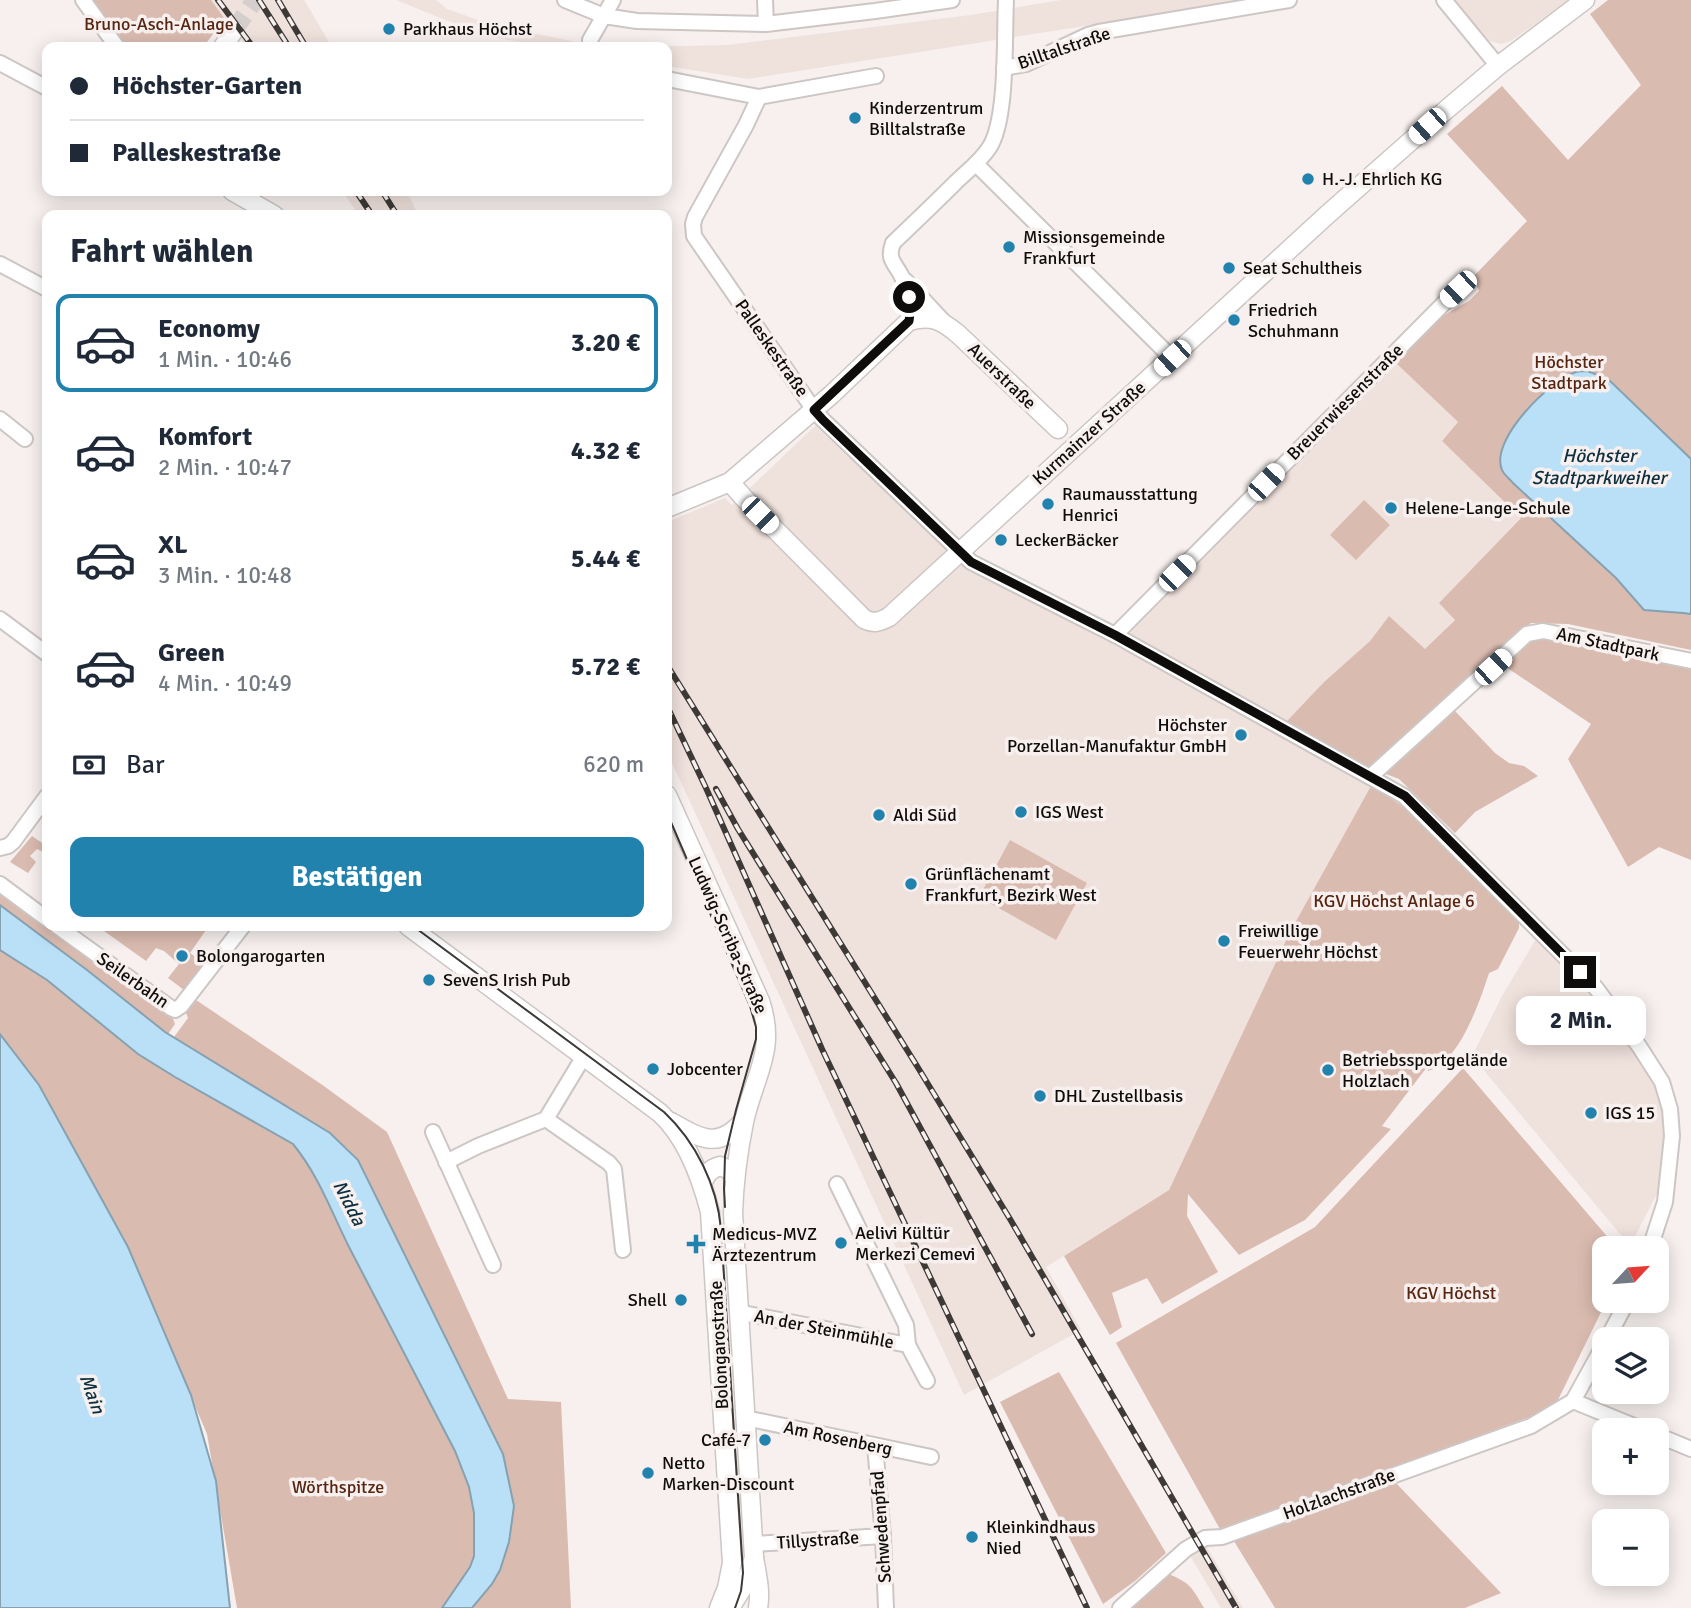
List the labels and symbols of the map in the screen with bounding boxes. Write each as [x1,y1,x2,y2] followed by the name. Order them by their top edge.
[84,13,234,35] park label: Bruno-Asch-Anlage
[403,18,532,40] place label: Parkhaus Höchst
[381,21,397,37] marker: Parkhaus Höchst
[1015,22,1113,74] street label: Billtalstraße
[869,97,983,140] place label: Kinderzentrum Billtalstraße
[1405,104,1450,148] car
[847,110,863,126] marker: Kinderzentrum Billtalstraße
[1322,168,1442,190] place label: H.-J. Ehrlich KG
[1300,171,1316,187] marker: H.-J. Ehrlich KG
[1023,226,1165,269] place label: Missionsgemeinde Frankfurt
[1001,239,1017,255] marker: Missionsgemeinde Frankfurt
[1243,257,1362,279] place label: Seat Schultheis
[1221,260,1237,276] marker: Seat Schultheis
[1436,267,1481,311] car
[893,281,925,313] route start
[730,295,814,401] street label: Palleskestraße
[1248,299,1339,342] place label: Friedrich Schuhmann
[1226,312,1242,328] marker: Friedrich Schuhmann
[1150,336,1195,380] car
[963,338,1041,414] street label: Auerstraße
[1282,339,1408,465] street label: Breuerwiesenstraße
[1531,351,1607,394] park label: Höchster Stadtpark
[1028,376,1150,490] street label: Kurmainzer Straße
[1532,444,1669,490] water label: Höchster Stadtparkweiher
[1244,460,1289,504] car
[1062,483,1198,526] place label: Raumausstattung Henrici
[738,493,783,537] car
[1040,496,1056,512] marker: Raumausstattung Henrici
[1405,497,1571,519] place label: Helene-Lange-Schule
[1383,500,1399,516] marker: Helene-Lange-Schule
[1015,529,1119,551] place label: LeckerBäcker
[993,532,1009,548] marker: LeckerBäcker
[1155,551,1200,595] car
[1554,622,1662,666] street label: Am Stadtpark
[1471,645,1516,689] car
[1007,714,1227,757] place label: Höchster Porzellan-Manufaktur GmbH
[1233,727,1249,743] marker: Höchster Porzellan-Manufaktur GmbH
[1035,801,1104,823] place label: IGS West
[893,804,957,826] place label: Aldi Süd
[1013,804,1029,820] marker: IGS West
[871,807,887,823] marker: Aldi Süd
[683,853,773,1017] street label: Ludwig-Scriba-Straße
[925,863,1097,906] place label: Grünflächenamt Frankfurt, Bezirk West
[903,876,919,892] marker: Grünflächenamt Frankfurt, Bezirk West
[1313,890,1475,912] park label: KGV Höchst Anlage 6
[1238,920,1378,963] place label: Freiwillige Feuerwehr Höchst
[1216,933,1232,949] marker: Freiwillige Feuerwehr Höchst
[196,945,325,967] place label: Bolongarogarten
[93,947,173,1013] street label: Seilerbahn
[174,948,190,964] marker: Bolongarogarten
[1564,956,1596,988] route end
[443,969,571,991] place label: SevenS Irish Pub
[421,972,437,988] marker: SevenS Irish Pub
[1515,996,1645,1046] callout: 2 Min.
[1342,1049,1508,1092] place label: Betriebssportgelände Holzlach
[667,1058,743,1080] place label: Jobcenter
[645,1061,661,1077] marker: Jobcenter
[1320,1062,1336,1078] marker: Betriebssportgelände Holzlach
[1054,1085,1183,1107] place label: DHL Zustellbasis
[1032,1088,1048,1104] marker: DHL Zustellbasis
[1605,1102,1655,1124] place label: IGS 15
[1583,1105,1599,1121] marker: IGS 15
[327,1176,371,1231] water label: Nidda
[855,1222,975,1265] place label: Aelivi Kültür Merkezi Cemevi
[712,1223,817,1266] place label: Medicus-MVZ Ärztezentrum
[686,1234,706,1254] marker: Medicus-MVZ Ärztezentrum
[833,1235,849,1251] marker: Aelivi Kültür Merkezi Cemevi
[1592,1236,1670,1312] north arrow
[705,1280,733,1410] street label: Bolongarostraße
[1406,1282,1496,1304] park label: KGV Höchst
[628,1289,667,1311] place label: Shell
[673,1292,689,1308] marker: Shell
[752,1305,896,1353] street label: An der Steinmühle
[74,1371,110,1418] water label: Main
[782,1416,894,1460] street label: Am Rosenberg
[701,1429,751,1451] place label: Café-7
[757,1432,773,1448] marker: Café-7
[662,1452,794,1495] place label: Netto Marken-Discount
[1280,1464,1398,1524] street label: Holzlachstraße
[640,1465,656,1481] marker: Netto Marken-Discount
[866,1470,896,1584] street label: Schwedenpfad
[292,1476,384,1498] park label: Wörthspitze
[986,1516,1095,1559] place label: Kleinkindhaus Nied
[776,1526,860,1554] street label: Tillystraße
[964,1529,980,1545] marker: Kleinkindhaus Nied

